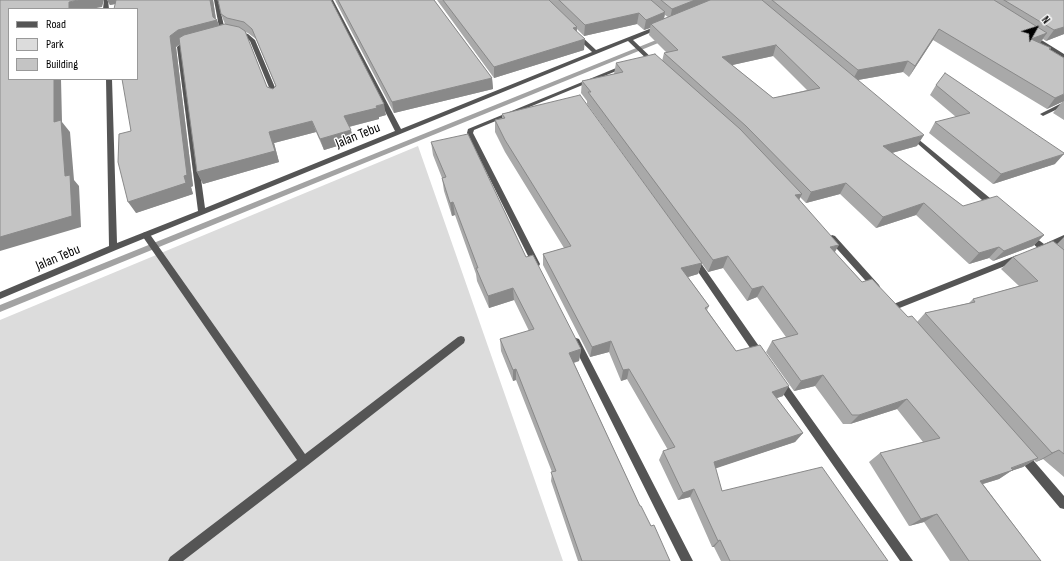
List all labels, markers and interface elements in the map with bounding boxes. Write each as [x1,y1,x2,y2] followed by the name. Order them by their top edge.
[8,8,138,80] legend
[1016,8,1056,48] north arrow
[1039,14,1053,27] text: N
[46,17,66,32] text: Road
[46,37,64,52] text: Park
[46,57,78,72] text: Building
[333,119,383,153] street label: Jalan Tebu
[33,241,83,275] street label: Jalan Tebu

